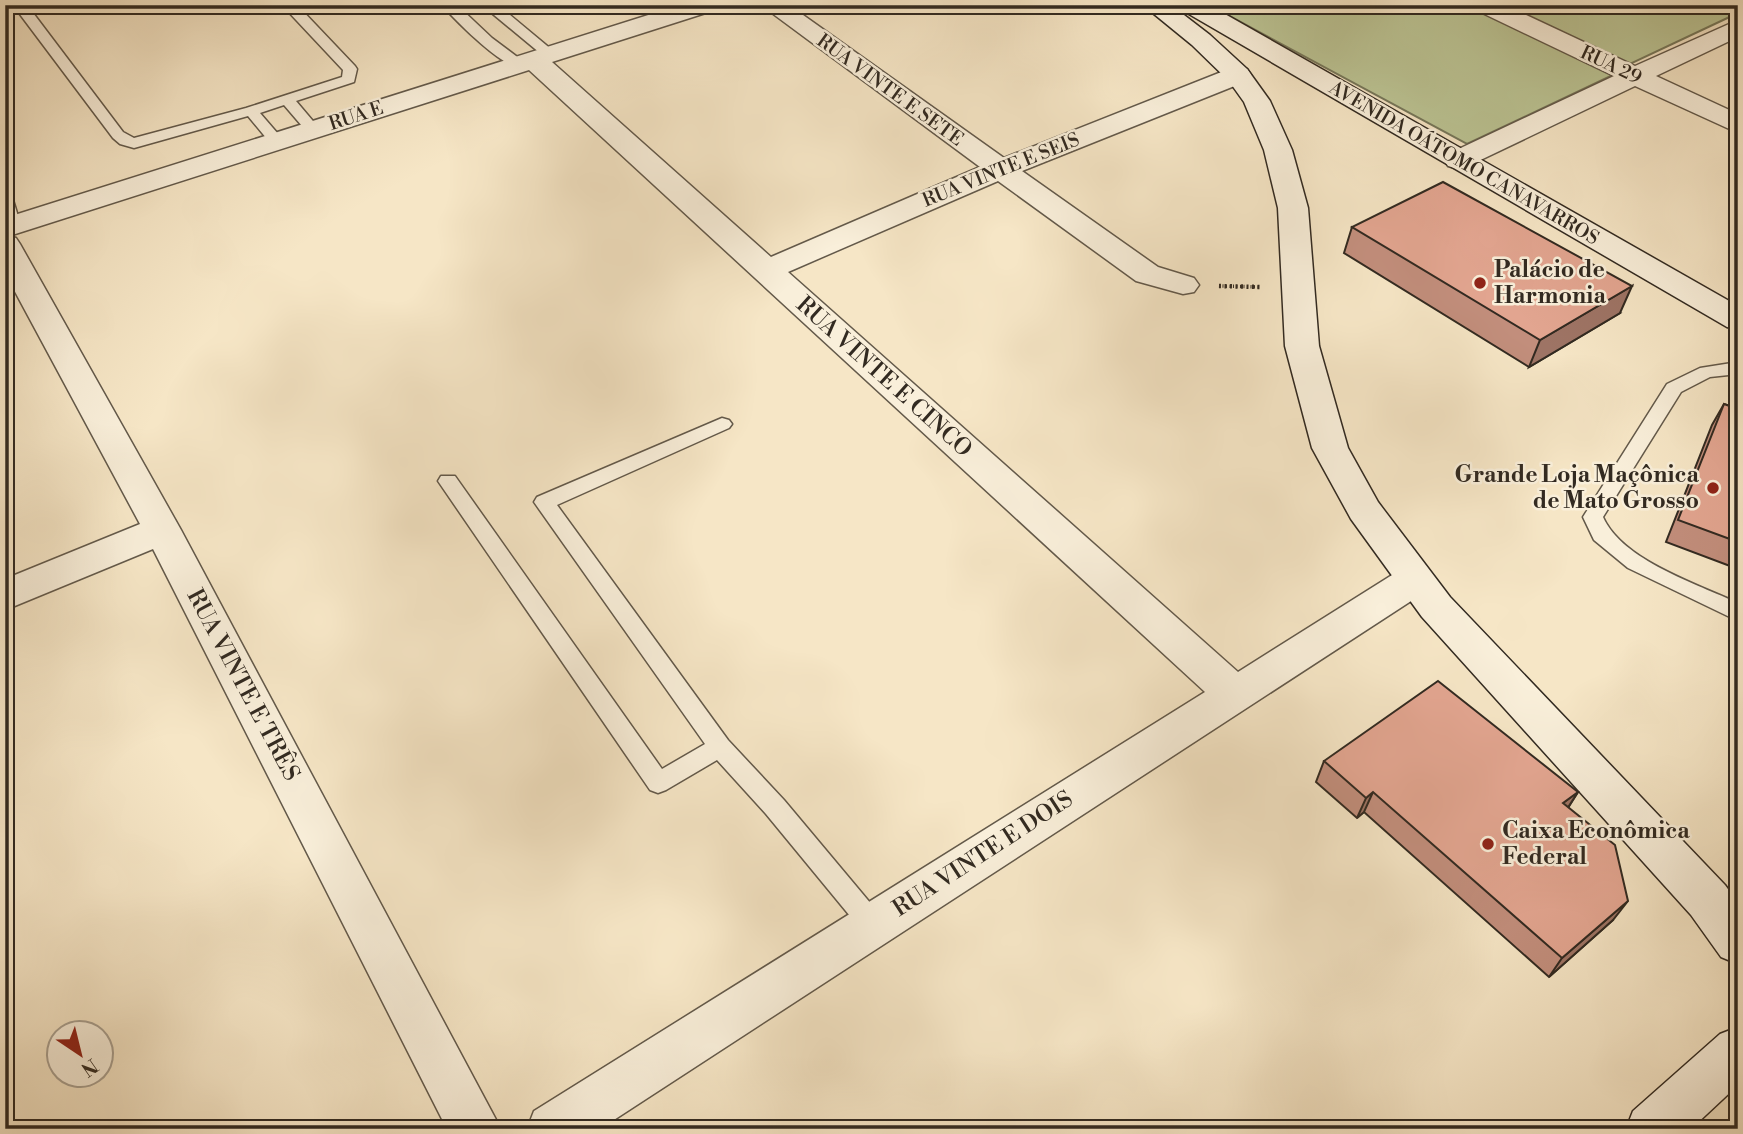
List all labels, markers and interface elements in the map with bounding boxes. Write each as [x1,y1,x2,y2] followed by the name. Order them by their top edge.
[812,29,968,151] street label: RUA VINTE E SETE
[1576,40,1646,90] street label: RUA 29
[1324,74,1604,250] street label: AVENIDA OÁTOMO CANAVARROS
[326,96,386,136] street label: RUA E
[919,128,1083,212] street label: RUA VINTE E SEIS
[1494,256,1606,310] place label: Palácio de Harmonia
[1472,275,1488,291] marker: Palácio de Harmonia
[790,291,978,463] street label: RUA VINTE E CINCO
[1454,461,1700,515] place label: Grande Loja Maçônica de Mato Grosso
[1705,480,1721,496] marker: Grande Loja Maçônica de Mato Grosso
[181,583,307,786] street label: RUA VINTE E TRÊS
[888,785,1078,923] street label: RUA VINTE E DOIS
[1502,817,1690,871] place label: Caixa Econômica Federal
[1480,836,1496,852] marker: Caixa Econômica Federal
[46,1018,116,1088] north arrow
[76,1053,102,1081] text: N

